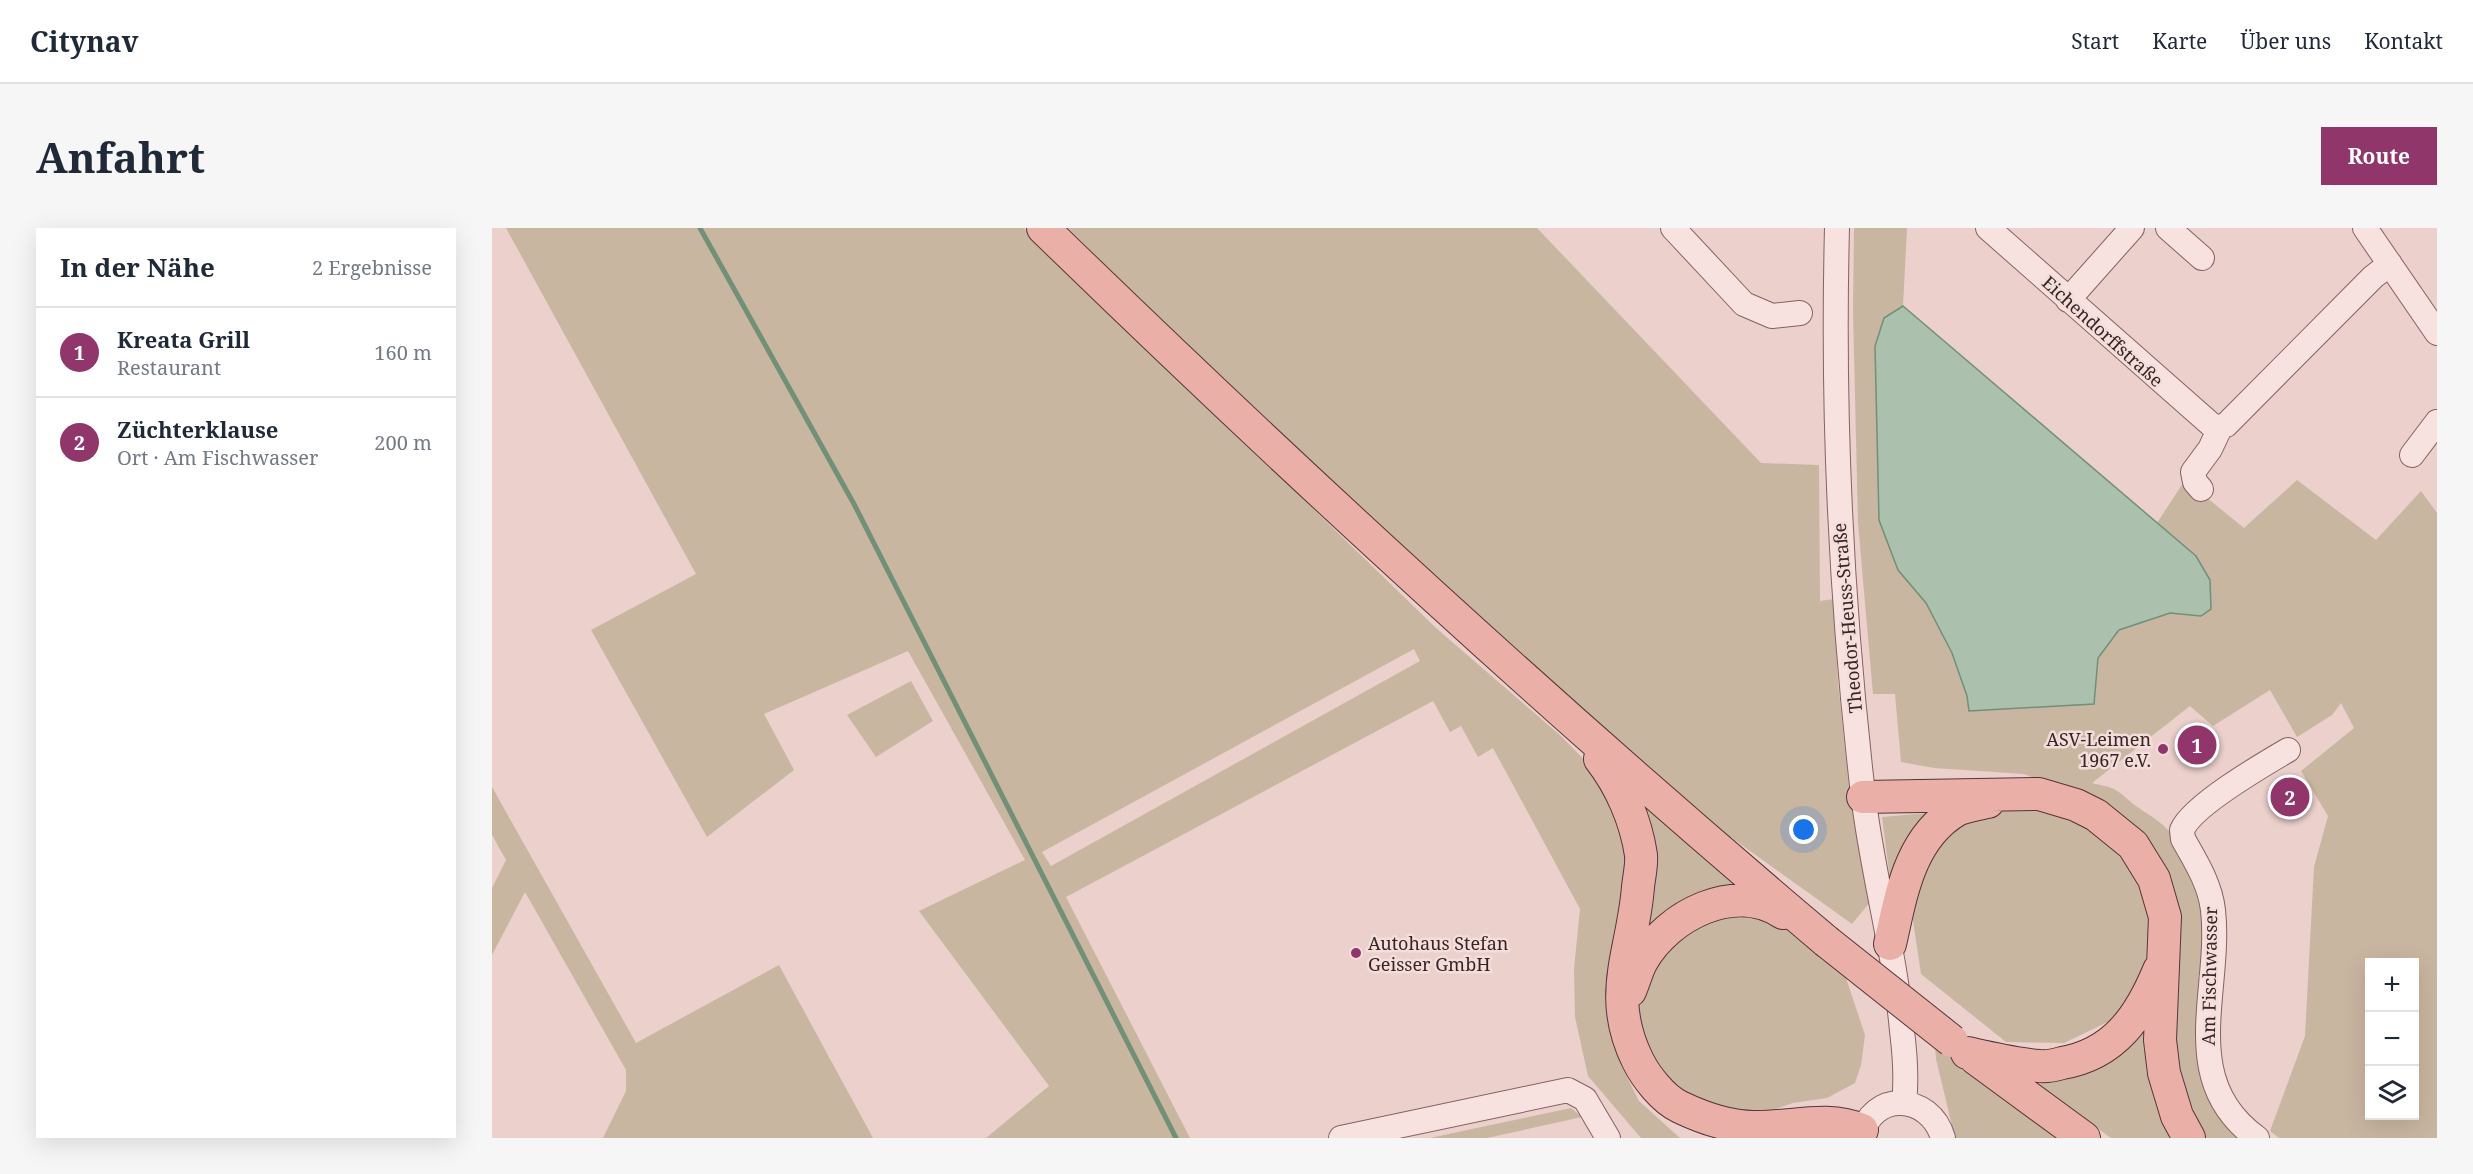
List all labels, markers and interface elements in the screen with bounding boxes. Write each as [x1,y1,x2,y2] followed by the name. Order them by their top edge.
[30,22,139,60] text: Citynav
[2071,27,2119,55] text: Start
[2152,27,2207,55] text: Karte
[2240,27,2331,55] text: Über uns
[2364,27,2443,55] text: Kontakt
[2321,127,2437,185] button: Route
[36,128,205,185] text: Anfahrt
[60,249,215,285] text: In der Nähe
[312,254,432,281] text: 2 Ergebnisse
[2037,270,2169,392] street label: Eichendorffstraße
[117,324,250,354] text: Kreata Grill
[74,339,85,366] text: 1
[374,339,432,366] text: 160 m
[117,354,221,381] text: Restaurant
[117,414,278,444] text: Züchterklause
[74,429,85,456] text: 2
[374,429,432,456] text: 200 m
[117,444,318,471] text: Ort · Am Fischwasser
[1827,522,1867,714] street label: Theodor-Heuss-Straße
[2178,722,2216,768] pin: 1
[2046,727,2151,772] place label: ASV-Leimen 1967 e.V.
[2156,742,2170,756] marker: ASV-Leimen 1967 e.V.
[2270,774,2310,820] pin: 2
[1789,815,1818,844] your location
[2196,906,2222,1046] street label: Am Fischwasser
[1368,931,1509,976] place label: Autohaus Stefan Geisser GmbH
[1349,946,1363,960] marker: Autohaus Stefan Geisser GmbH
[2365,958,2419,1120] map controls
[2365,958,2419,1012] button: +
[2365,1012,2419,1066] button: −
[2365,1066,2419,1120] button: layers

